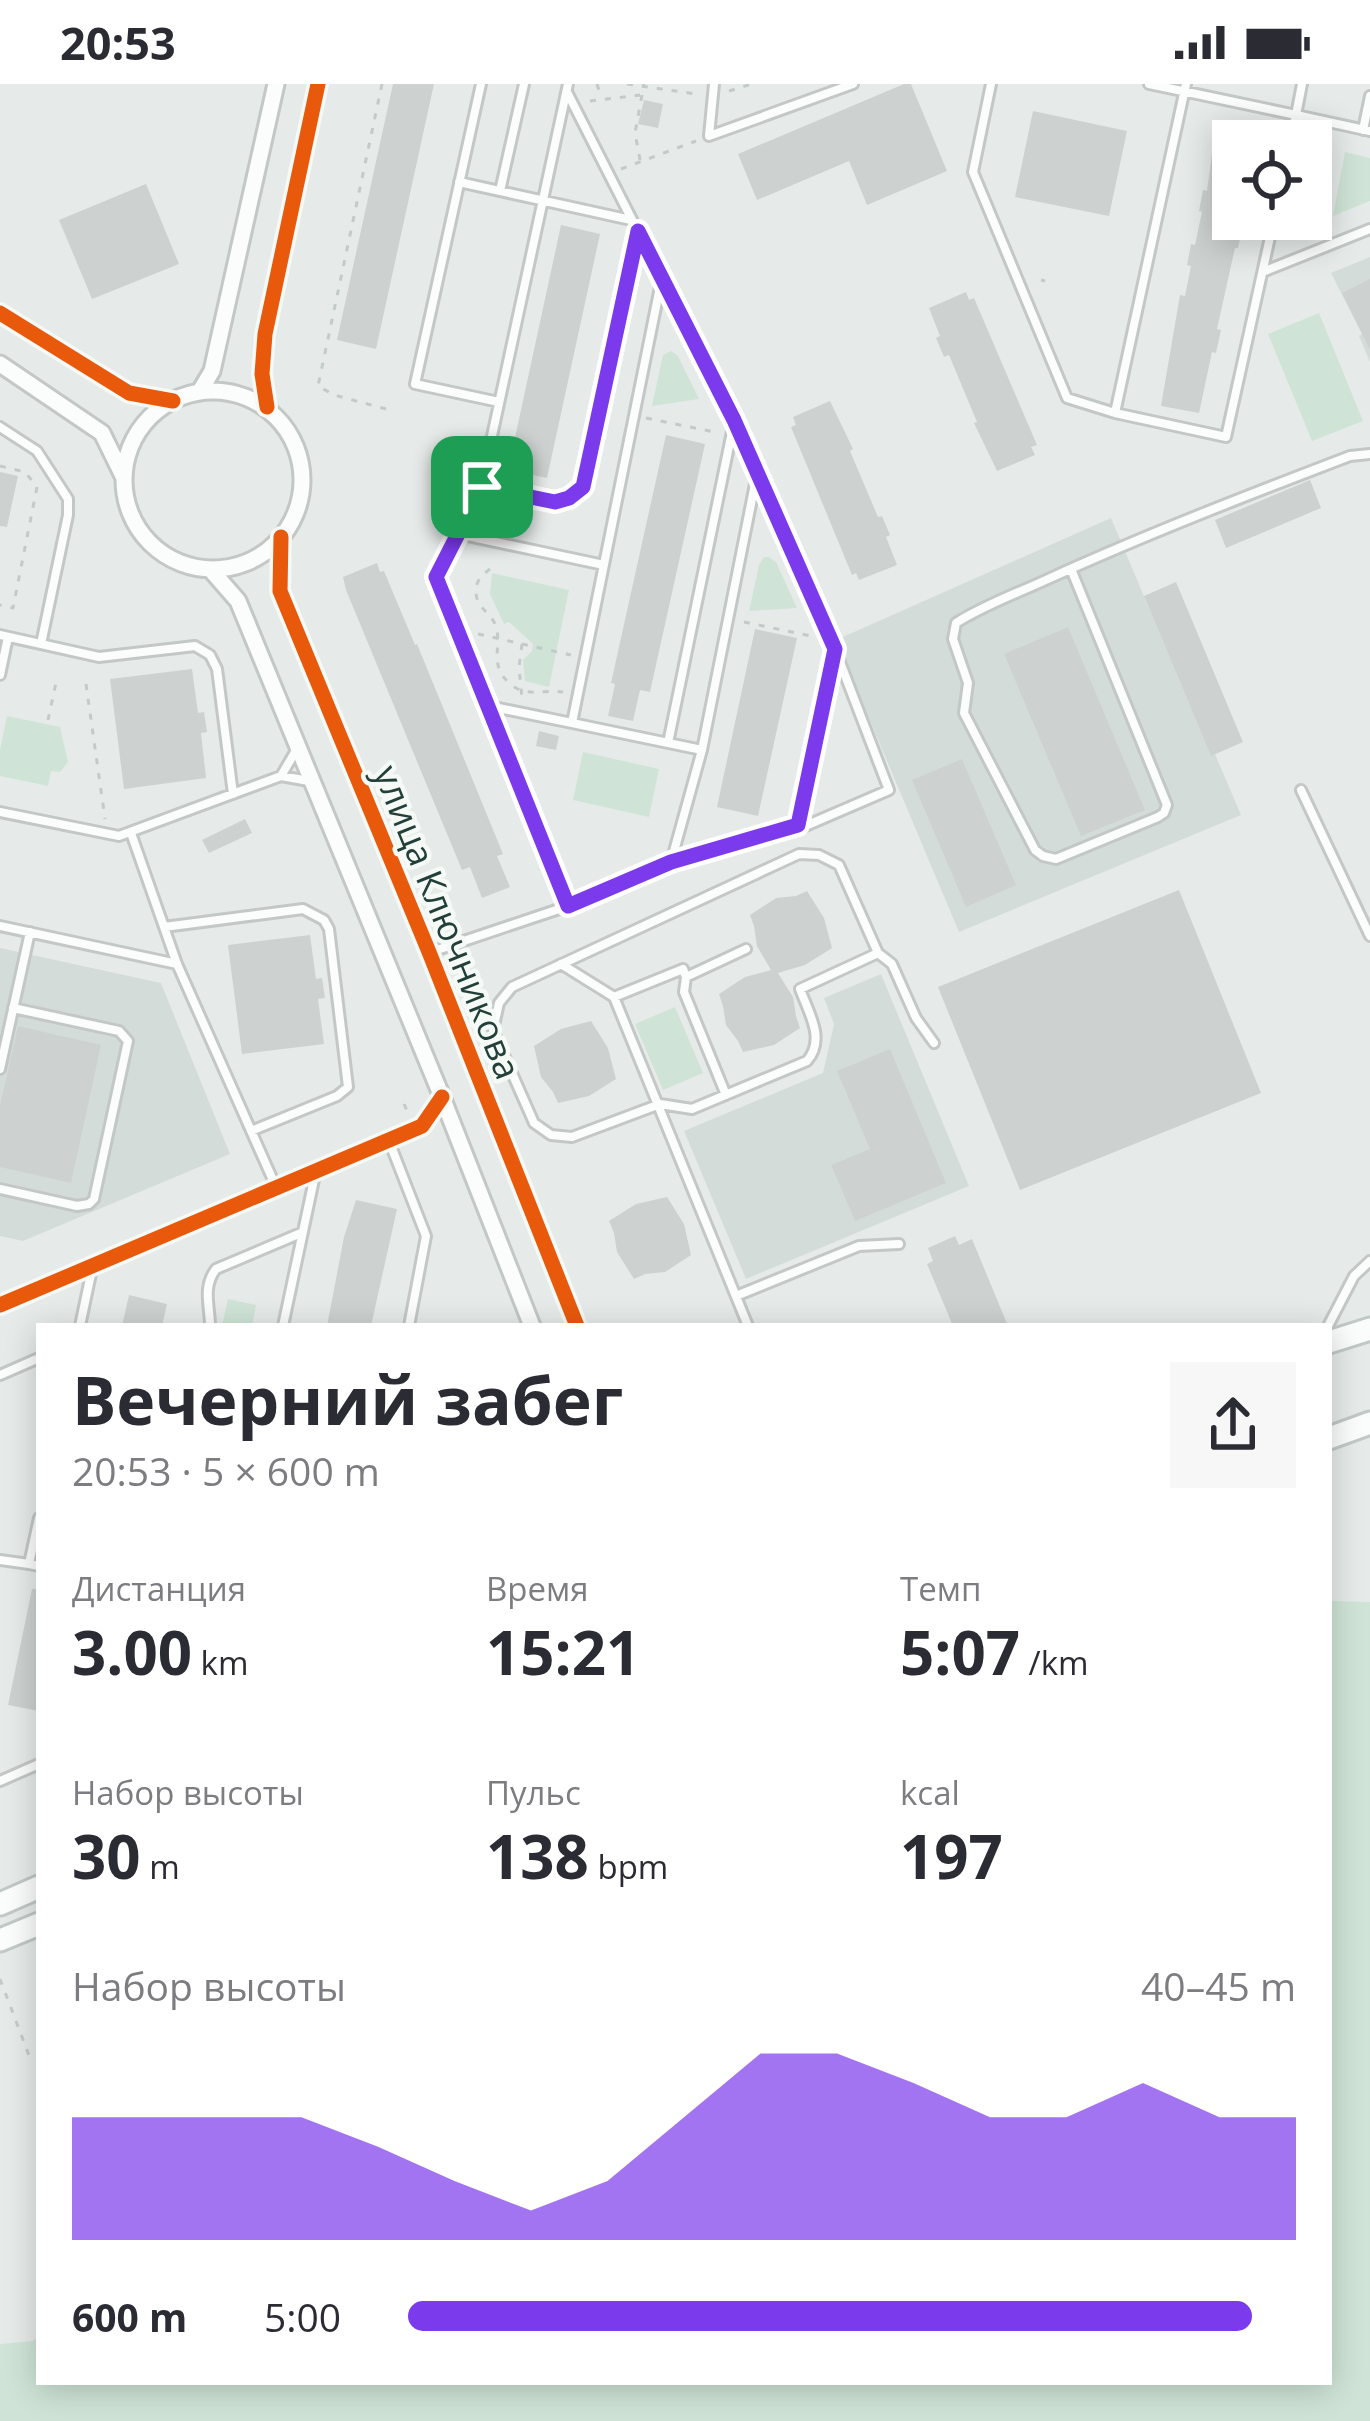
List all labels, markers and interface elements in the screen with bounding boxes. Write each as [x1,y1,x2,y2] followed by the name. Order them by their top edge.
[60,12,176,73] text: 20:53
[1212,120,1332,240] map controls
[1212,120,1332,240] button: locate
[431,436,533,538] pin
[449,454,515,520] icon: arrive
[363,758,533,1086] street label: улица Ключникова
[72,1354,623,1444] text: Вечерний забег
[1170,1362,1296,1488] button: share
[72,1444,380,1497] text: 20:53 · 5 × 600 m
[72,1566,246,1611] text: Дистанция
[486,1566,589,1611] text: Время
[900,1566,981,1611] text: Темп
[72,1611,192,1693] text: 3.00
[486,1611,640,1693] text: 15:21
[900,1611,1020,1693] text: 5:07
[192,1640,249,1685] text: km
[1020,1640,1089,1685] text: /km
[72,1770,304,1815] text: Набор высоты
[486,1770,581,1815] text: Пульс
[900,1770,960,1815] text: kcal
[72,1815,141,1897] text: 30
[486,1815,589,1897] text: 138
[900,1815,1003,1897] text: 197
[141,1844,180,1889] text: m
[589,1844,668,1889] text: bpm
[72,1959,346,2012] text: Набор высоты
[1141,1959,1296,2012] text: 40–45 m
[72,2290,187,2343] text: 600 m
[264,2290,341,2343] text: 5:00

